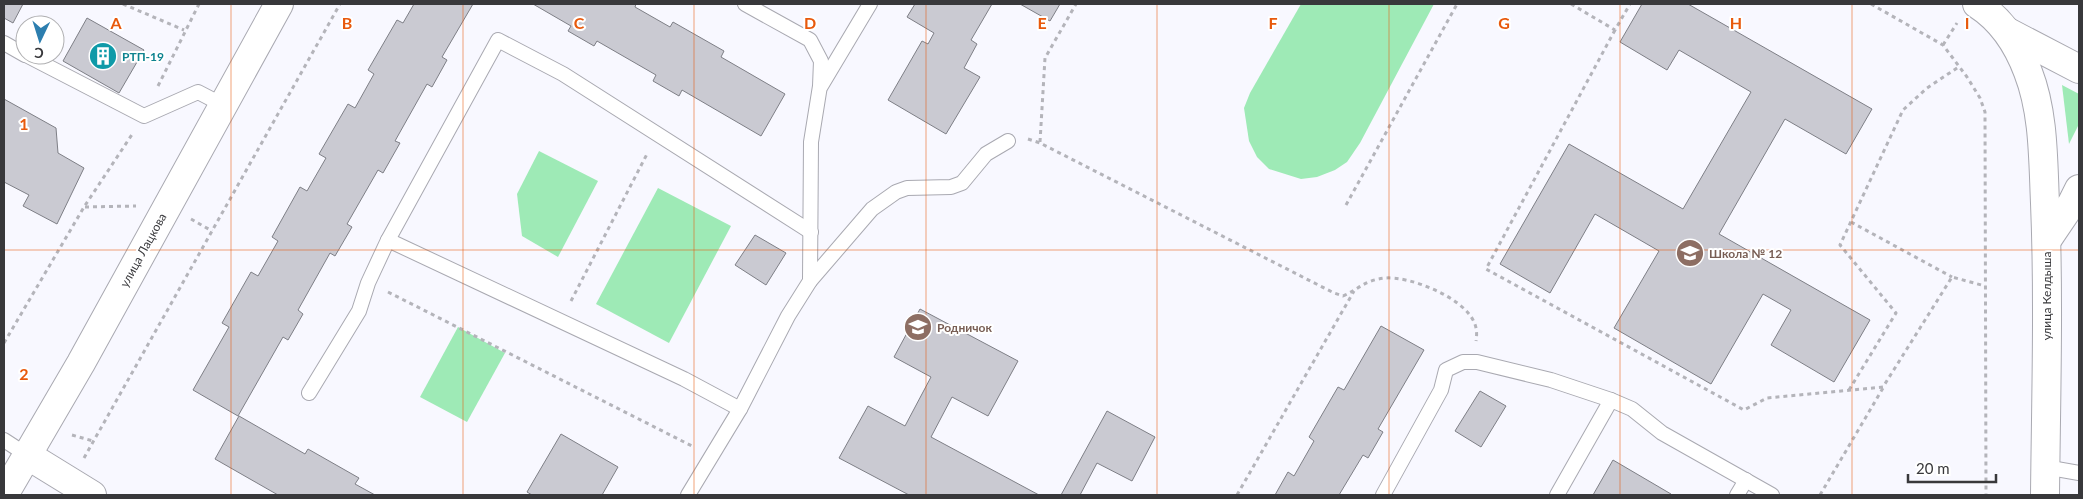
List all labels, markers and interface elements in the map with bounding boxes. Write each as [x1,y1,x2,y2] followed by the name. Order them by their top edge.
[109,13,122,32] text: A
[342,13,352,32] text: B
[574,13,585,32] text: C
[804,13,816,32] text: D
[1037,13,1047,32] text: E
[1268,13,1278,32] text: F
[1498,13,1510,32] text: G
[1730,13,1742,32] text: H
[1965,13,1969,32] text: I
[15,15,65,65] north arrow
[88,41,118,71] building icon: РТП-19
[33,45,44,62] text: С
[122,49,164,64] place label: РТП-19
[19,114,29,133] text: 1
[116,210,170,290] street label: улица Лацкова
[1675,238,1705,268] school or university icon: Школа № 12
[1709,246,1782,261] place label: Школа № 12
[2039,252,2054,340] street label: улица Келдыша
[903,312,933,342] school or university icon: Родничок
[937,320,993,335] place label: Родничок
[19,364,29,383] text: 2
[1908,452,1996,484] scale bar
[1916,459,1950,477] text: 20 m

